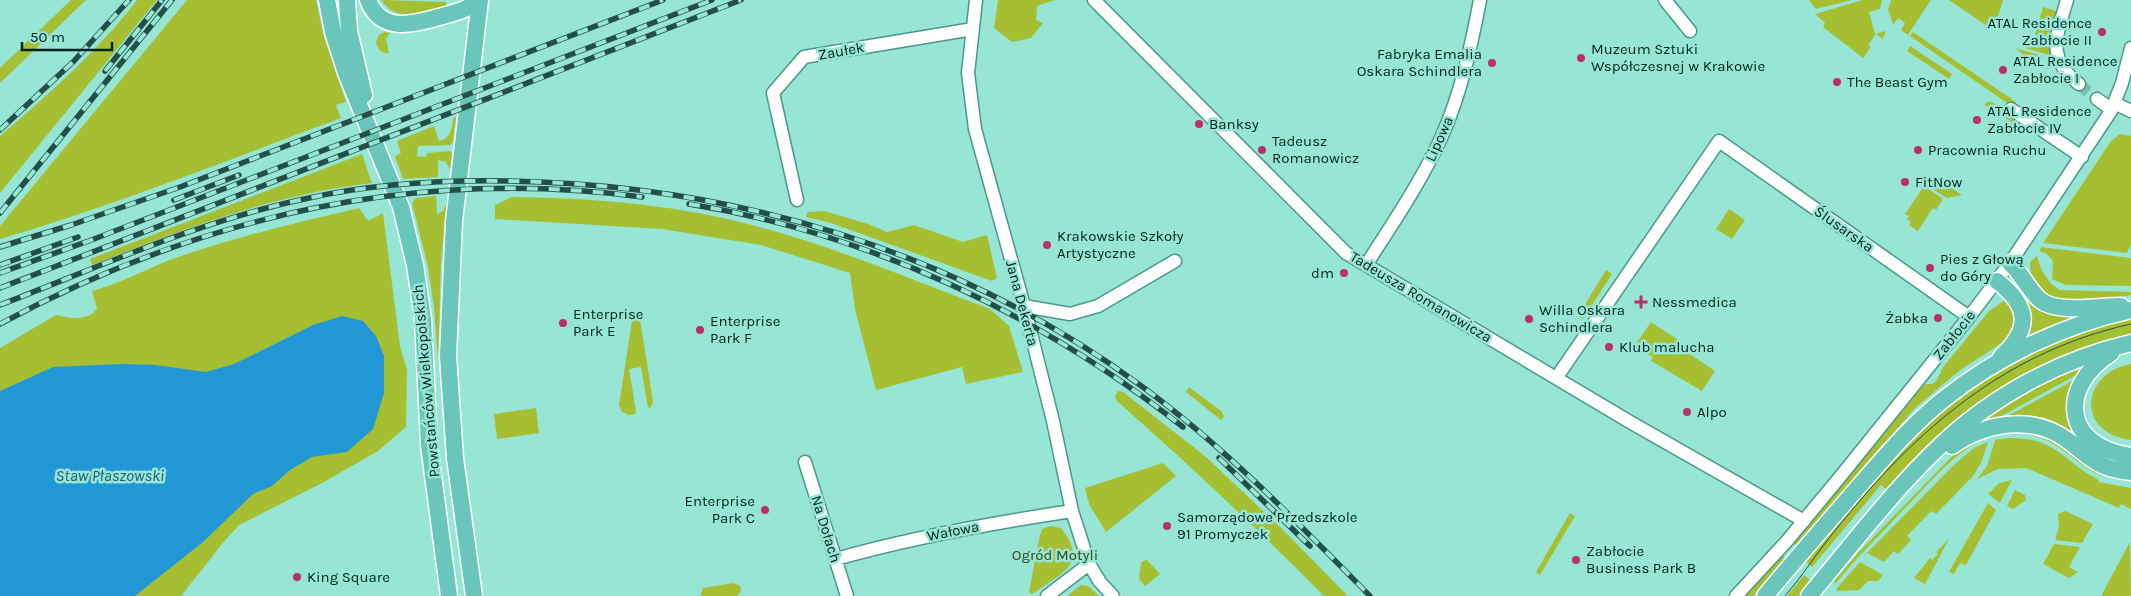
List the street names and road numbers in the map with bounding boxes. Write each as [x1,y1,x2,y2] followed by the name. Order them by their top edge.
[817,38,865,64] street label: Zaułek
[1421,114,1457,164] street label: Lipowa
[1811,202,1877,256] street label: Ślusarska
[1347,247,1495,347] street label: Tadeusza Romanowicza
[1002,258,1042,348] street label: Jana Dekerta
[409,284,443,478] street label: Powstańców Wielkopolskich
[1929,306,1979,364] street label: Zabłocie
[807,493,845,565] street label: Na Dołach
[925,517,981,545] street label: Wałowa

